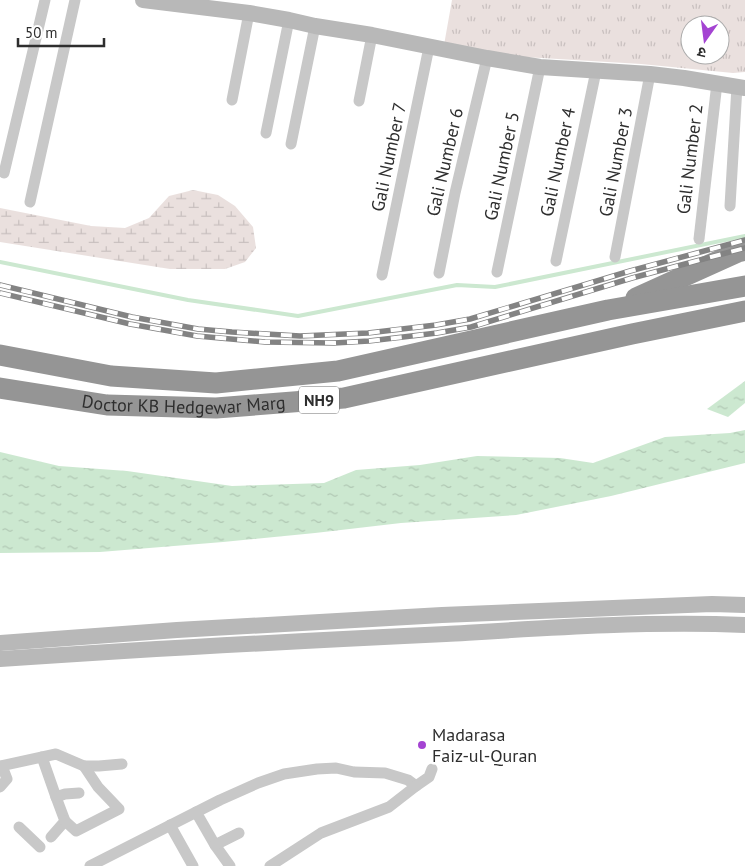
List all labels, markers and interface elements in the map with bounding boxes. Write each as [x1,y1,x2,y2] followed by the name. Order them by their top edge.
[18,15,104,47] scale bar
[680,15,730,65] north arrow
[25,23,58,42] text: 50 m
[695,43,708,62] text: उ
[366,100,411,214] street label: Gali Number 7
[671,103,708,215] street label: Gali Number 2
[421,105,468,218] street label: Gali Number 6
[535,105,580,219] street label: Gali Number 4
[594,105,637,219] street label: Gali Number 3
[479,109,524,223] street label: Gali Number 5
[299,386,339,414] road number: NH9
[80,389,286,419] street label: Doctor KB Hedgewar Marg
[432,723,537,767] place label: Madarasa Faiz-ul-Quran
[416,739,428,751] marker: Madarasa Faiz-ul-Quran

